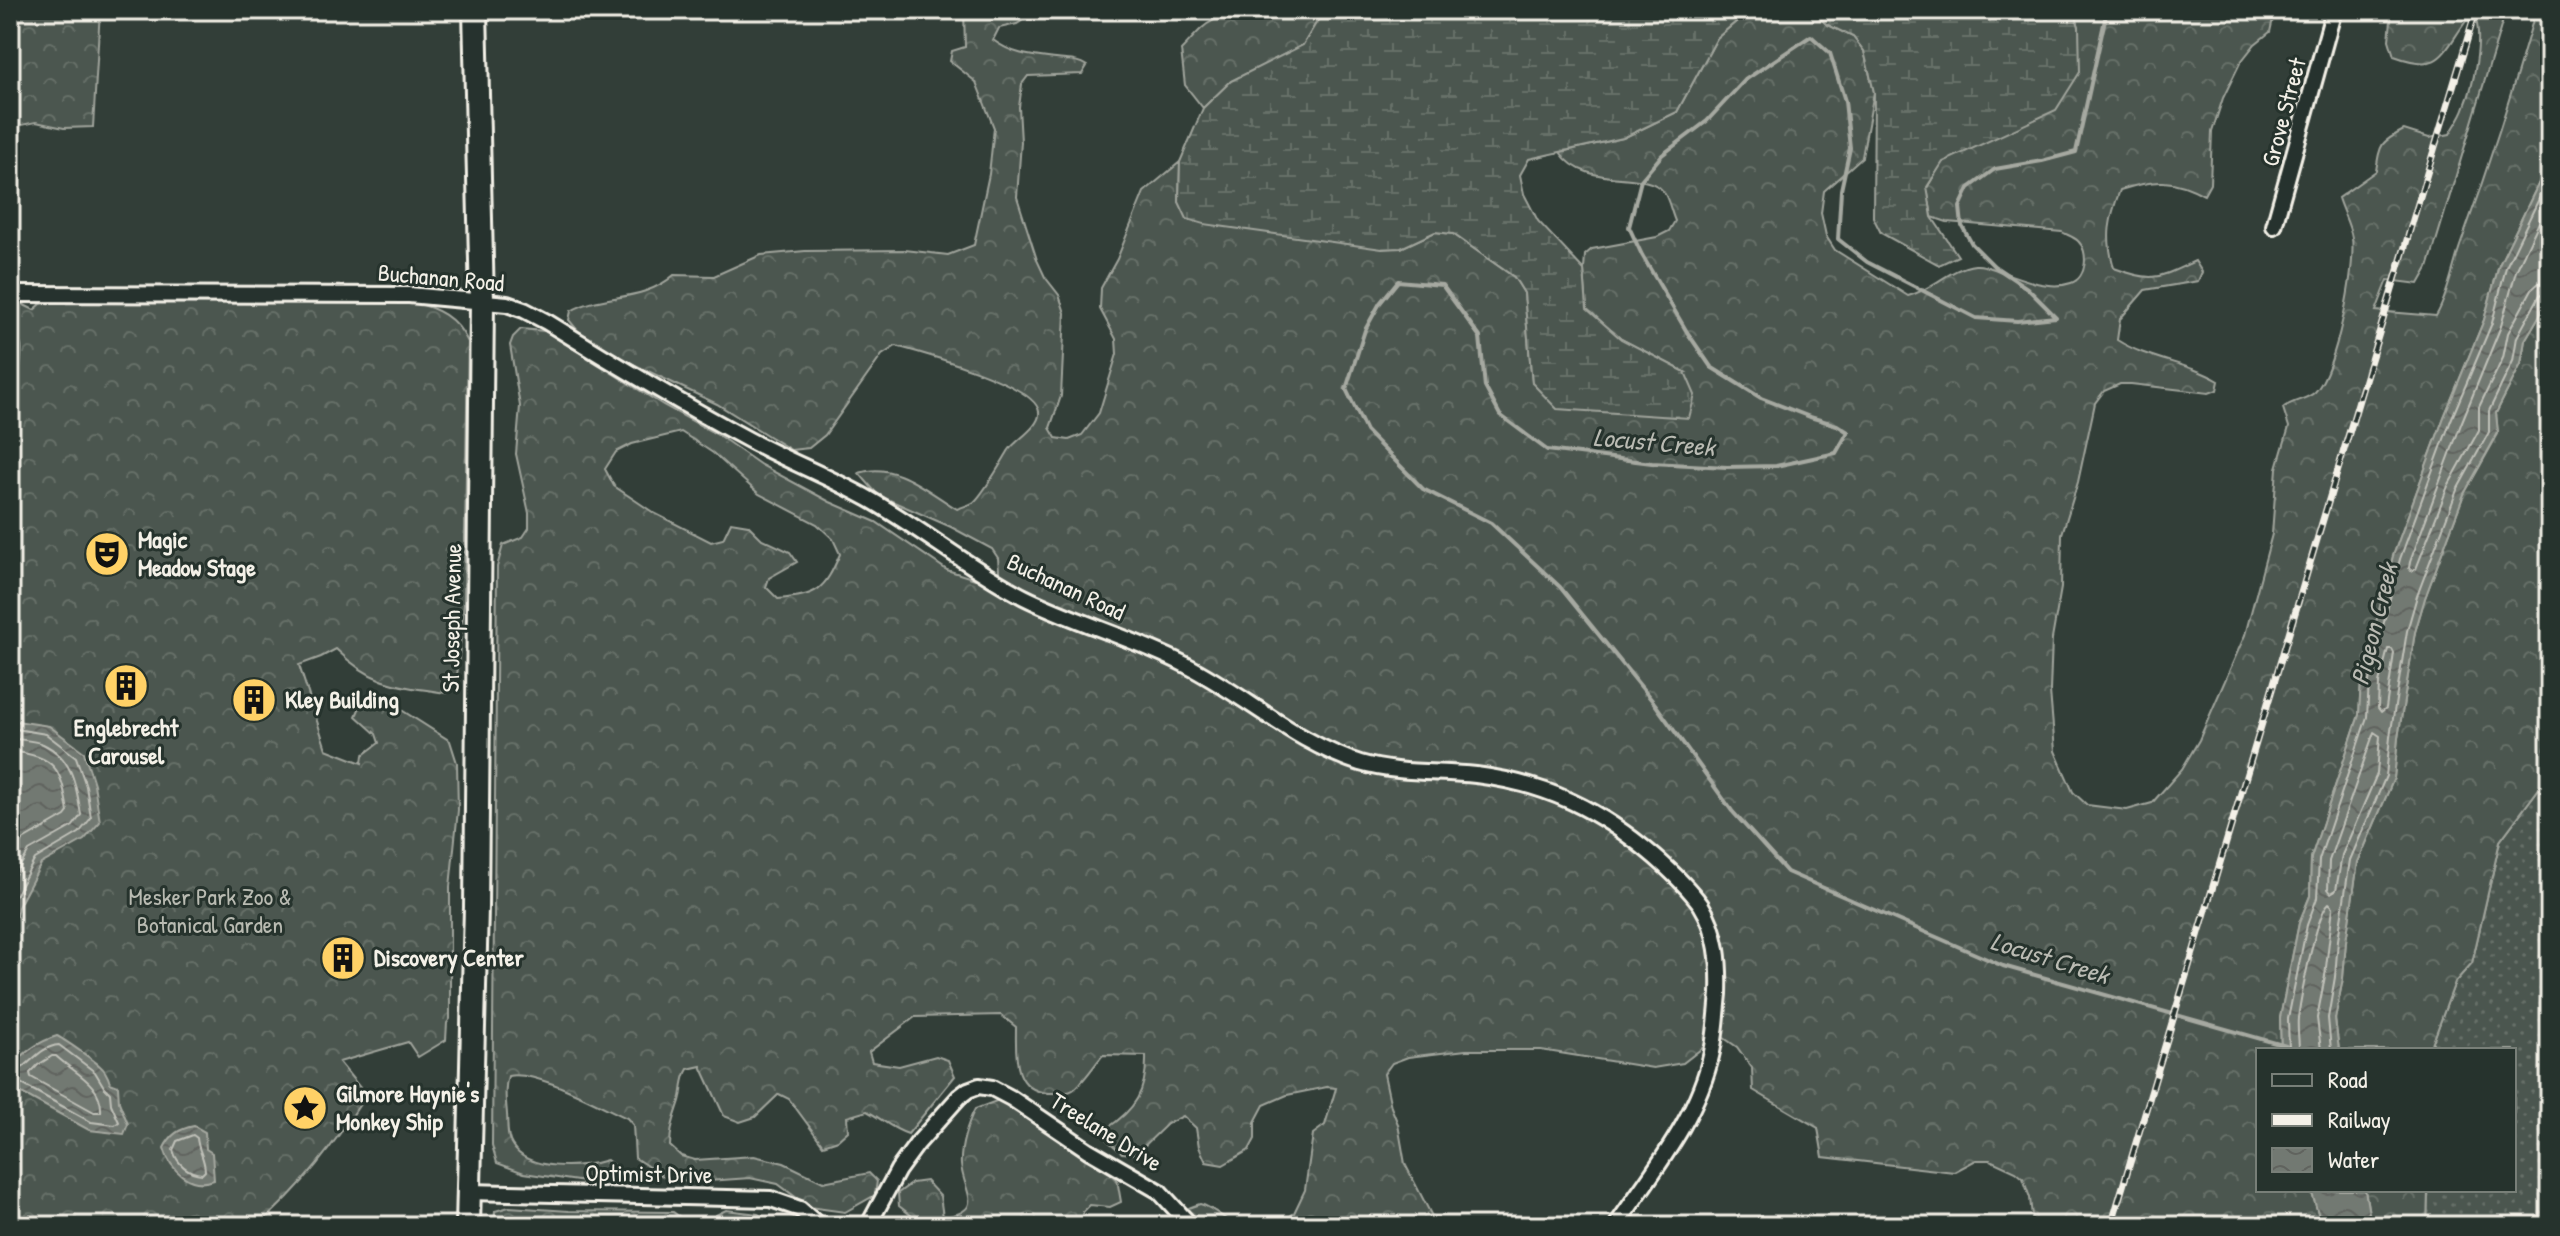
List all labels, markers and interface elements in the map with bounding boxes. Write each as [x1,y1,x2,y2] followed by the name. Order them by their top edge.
[2253,53,2313,169] street label: Grove Street
[377,256,506,298] street label: Buchanan Road
[1592,419,1718,464] water label: Locust Creek
[138,523,256,584] place label: Magic Meadow Stage
[83,530,131,578] theatre icon: Magic Meadow Stage
[434,543,468,693] street label: St Joseph Avenue
[1002,545,1131,627] street label: Buchanan Road
[2342,557,2407,689] water label: Pigeon Creek
[102,662,150,710] building icon: Englebrecht Carousel
[230,676,278,724] building icon: Kley Building
[285,683,399,716] place label: Kley Building
[74,711,179,771] place label: Englebrecht Carousel
[129,880,291,940] park label: Mesker Park Zoo & Botanical Garden
[1987,923,2115,993] water label: Locust Creek
[319,934,367,982] building icon: Discovery Center
[374,941,524,974] place label: Discovery Center
[2256,1048,2516,1192] legend
[2328,1063,2367,1095] text: Road
[336,1077,479,1138] place label: Gilmore Haynie's Monkey Ship
[281,1084,329,1132] place icon: Gilmore Haynie's Monkey Ship
[1044,1084,1169,1178] street label: Treelane Drive
[2328,1103,2391,1135] text: Railway
[2328,1143,2379,1175] text: Water
[585,1156,713,1190] street label: Optimist Drive

